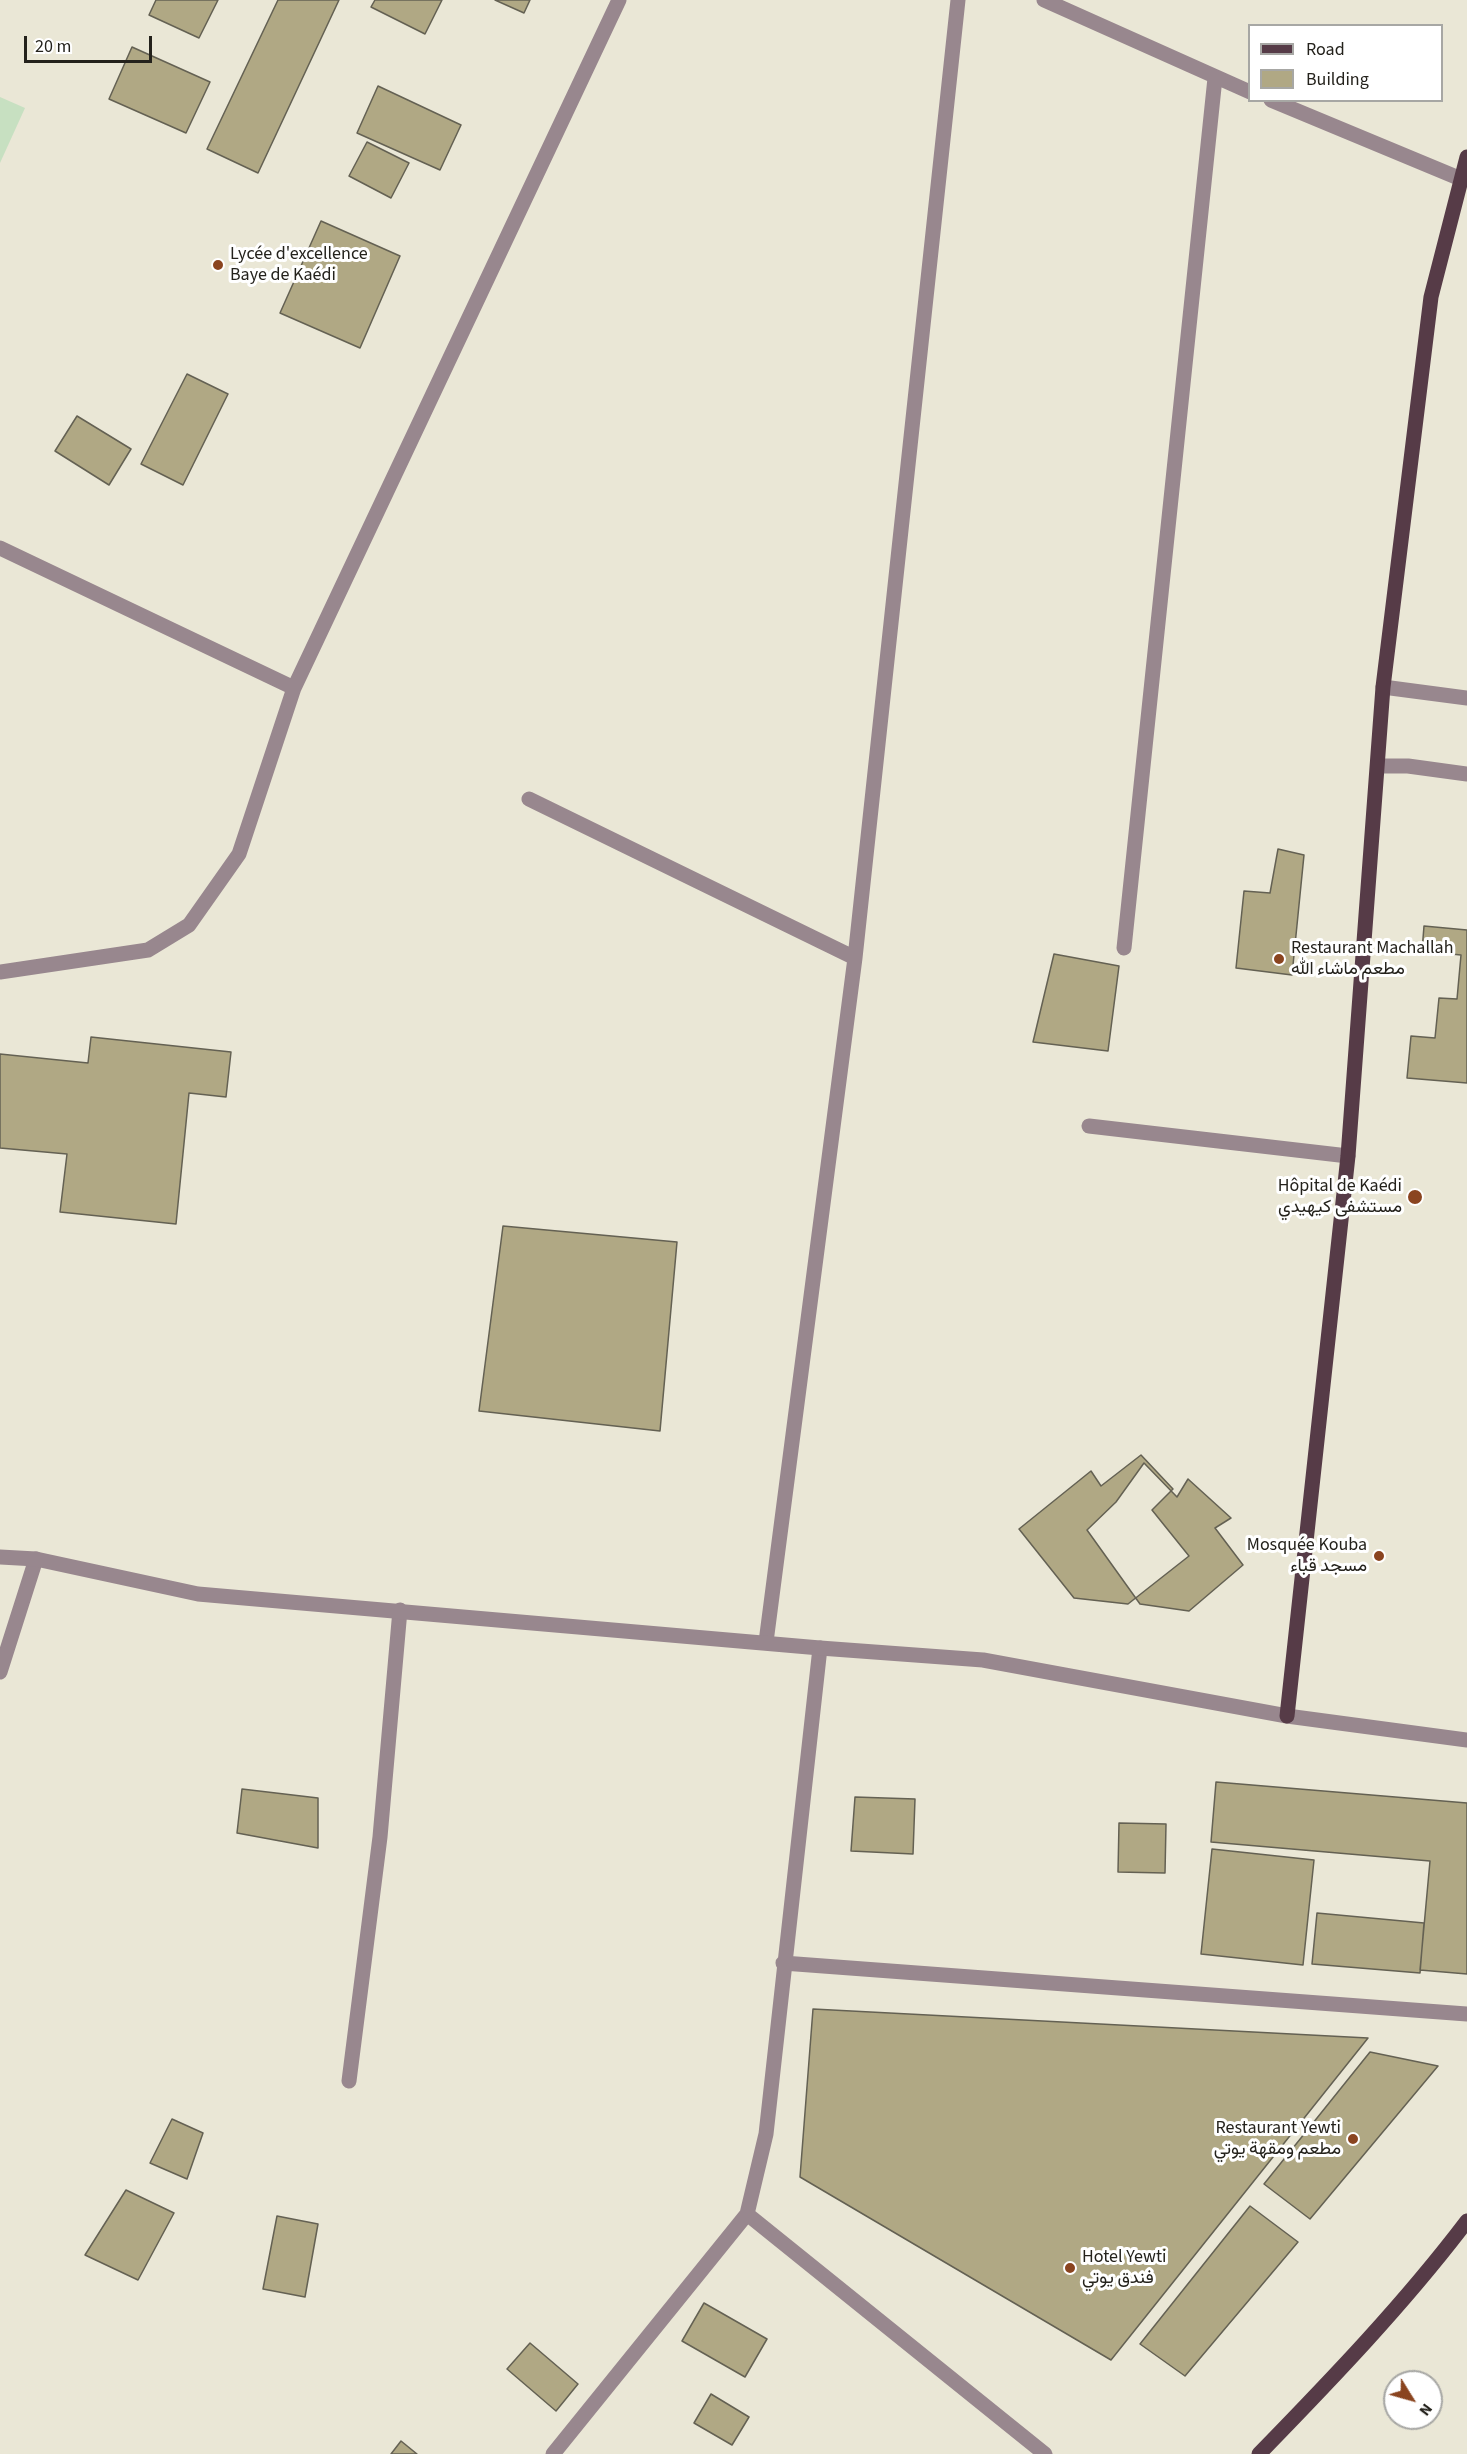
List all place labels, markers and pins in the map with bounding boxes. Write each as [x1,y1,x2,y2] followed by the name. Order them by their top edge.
[230,244,368,286] place label: Lycée d'excellence Baye de Kaédi
[211,258,225,272] marker: Lycée d'excellence Baye de Kaédi
[1291,938,1453,980] place label: Restaurant Machallah مطعم ماشاء الله
[1272,952,1286,966] marker: Restaurant Machallah مطعم ماشاء الله
[1278,1176,1402,1218] place label: Hôpital de Kaédi مستشفى كيهيدي
[1406,1188,1424,1206] marker: Hôpital de Kaédi مستشفى كيهيدي
[1247,1535,1367,1578] place label: Mosquée Kouba مسجد قباء
[1372,1549,1386,1563] marker: Mosquée Kouba مسجد قباء
[1214,2118,1341,2160] place label: Restaurant Yewti مطعم ومقهة يوتي
[1346,2132,1360,2146] marker: Restaurant Yewti مطعم ومقهة يوتي
[1082,2247,1166,2290] place label: Hotel Yewti فندق يوتي
[1063,2261,1077,2275] marker: Hotel Yewti فندق يوتي

